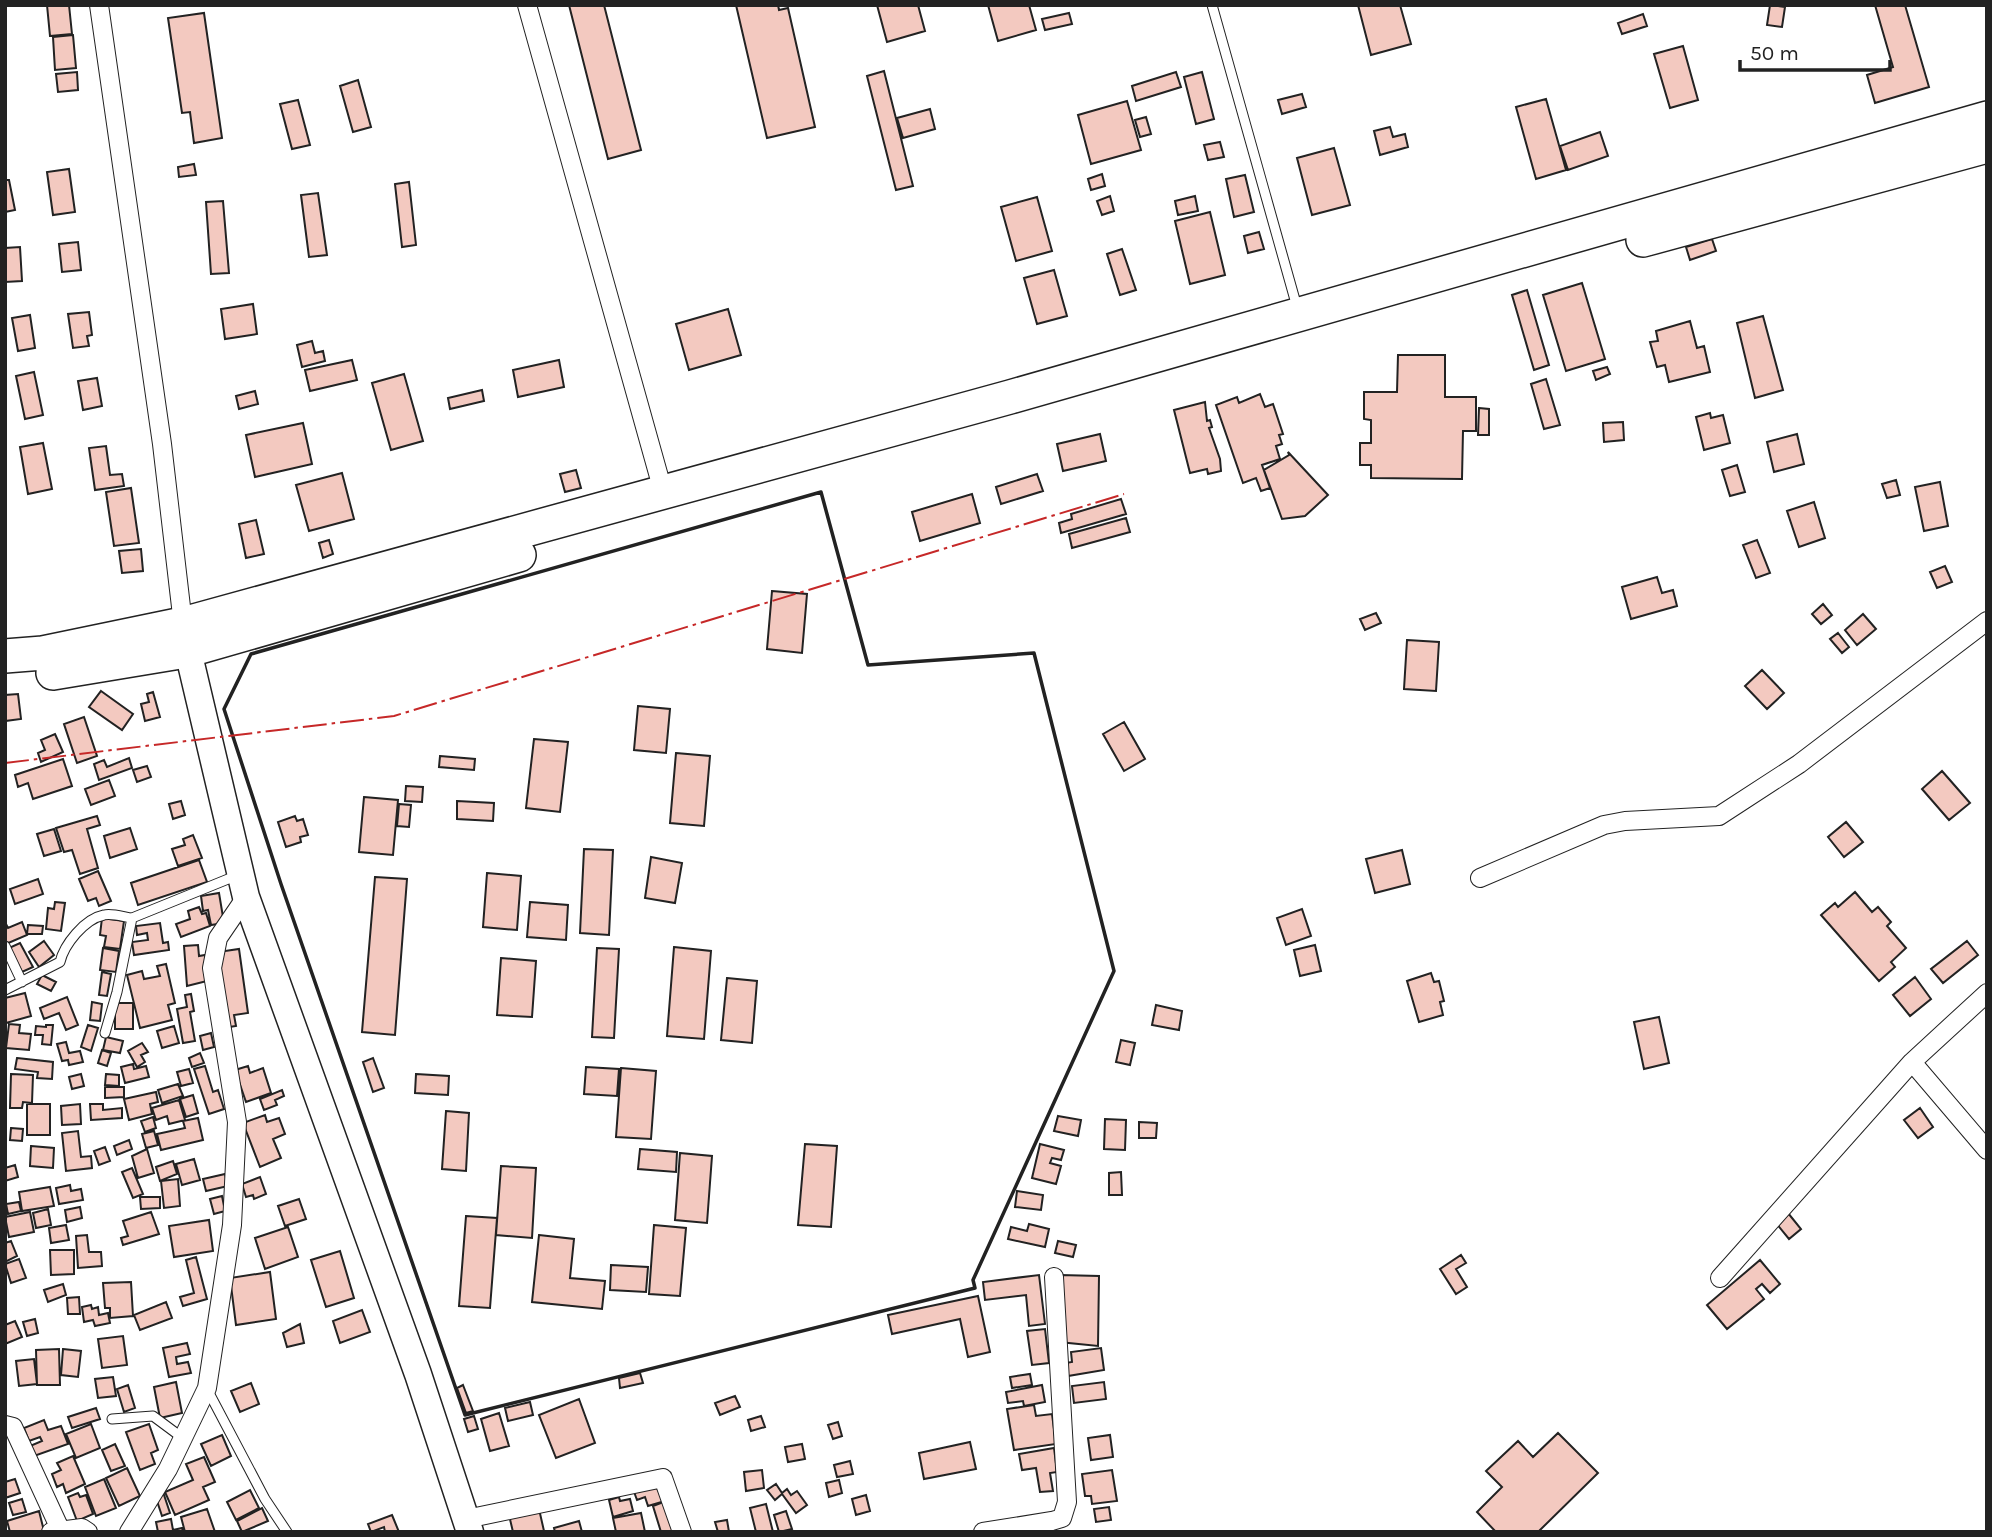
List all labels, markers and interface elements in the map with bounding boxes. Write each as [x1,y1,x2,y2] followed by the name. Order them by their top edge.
[1740,28,1890,72] scale bar
[1750,41,1799,65] text: 50 m

